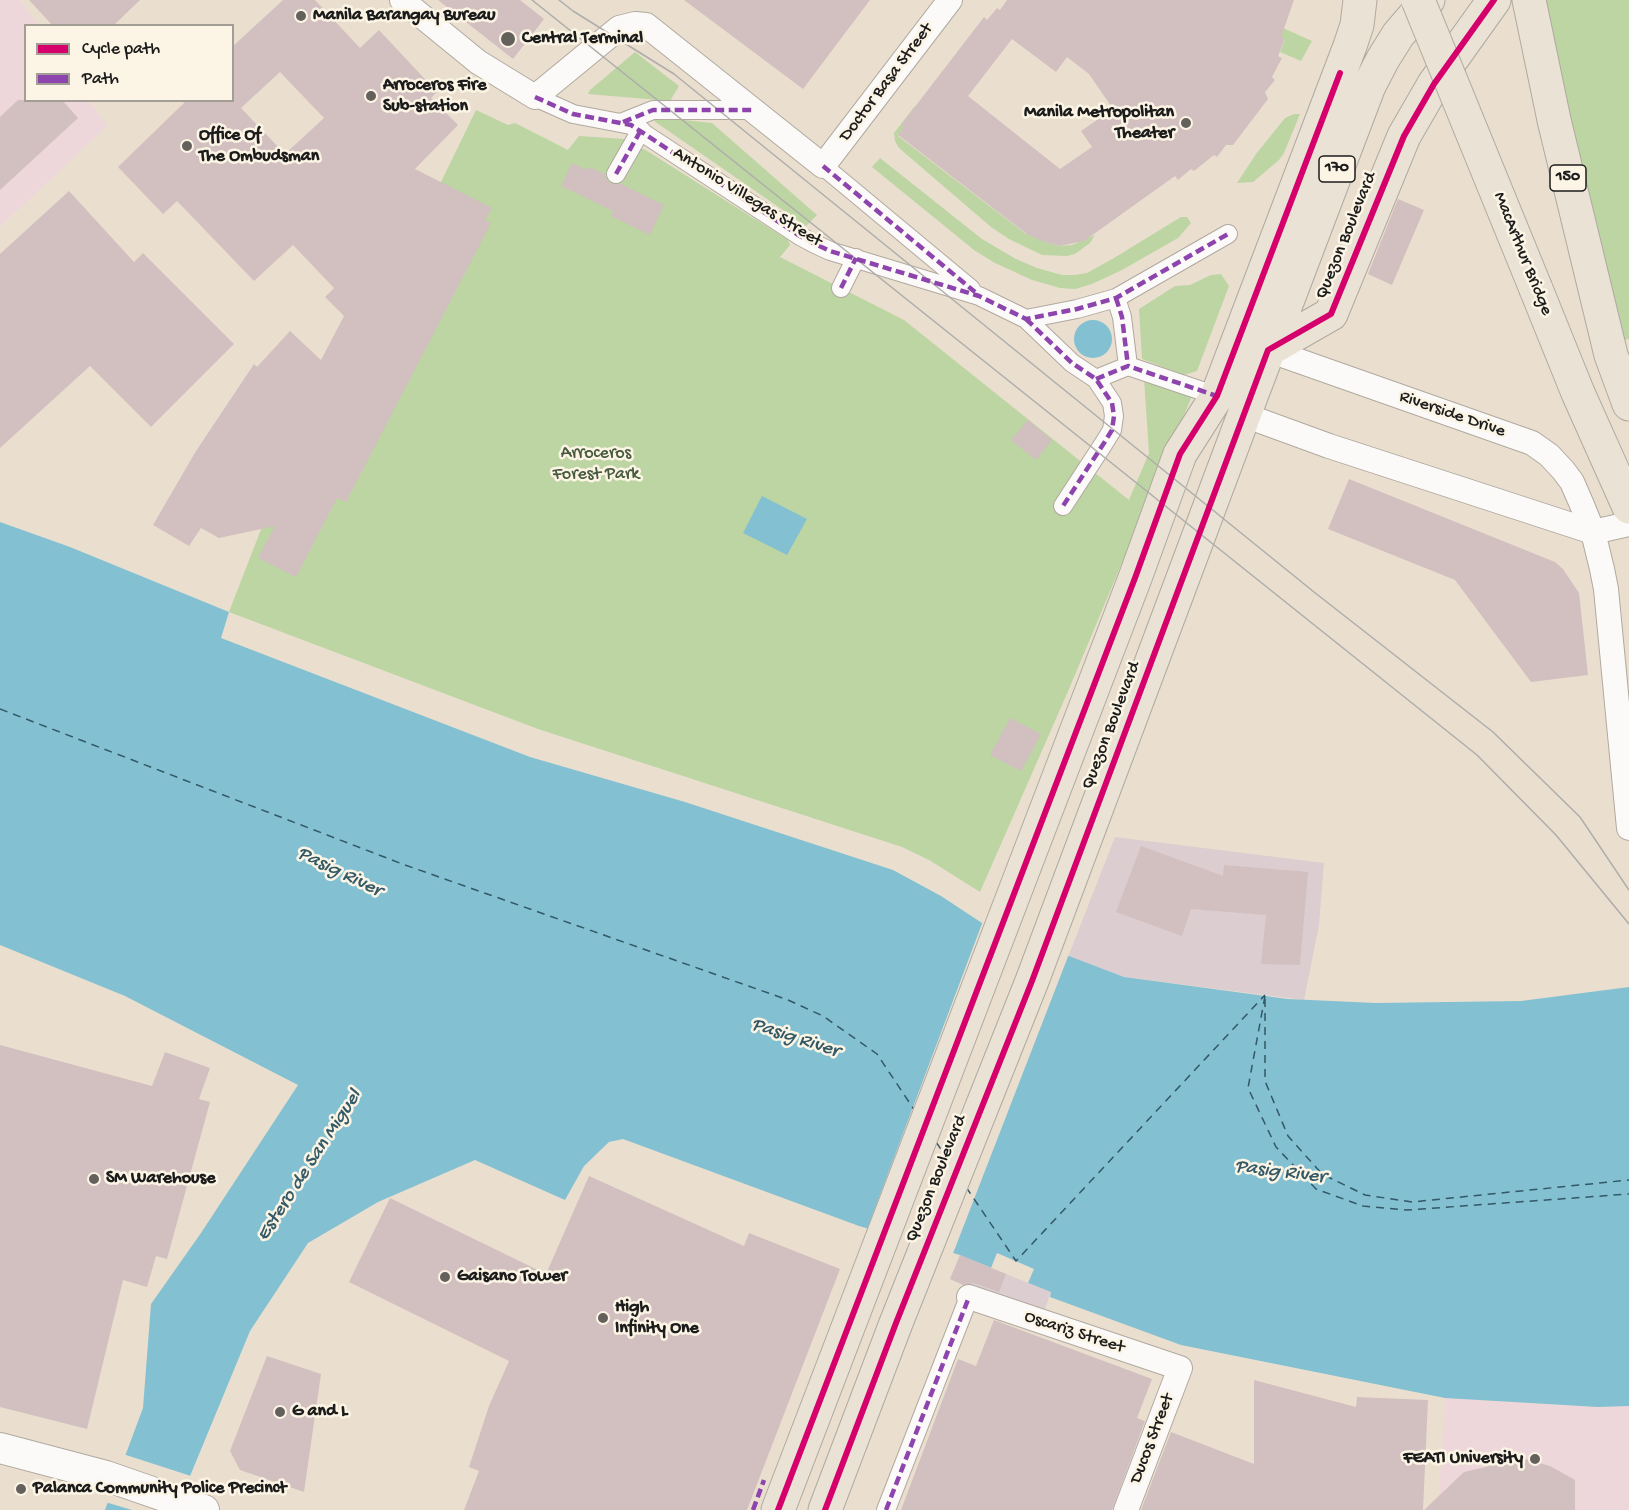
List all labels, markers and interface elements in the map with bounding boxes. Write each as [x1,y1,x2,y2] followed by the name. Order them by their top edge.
[313,5,495,27] place label: Manila Barangay Bureau
[294,9,308,23] marker: Manila Barangay Bureau
[835,20,939,146] street label: Doctor Basa Street
[24,24,234,102] legend
[522,28,643,50] place label: Central Terminal
[499,30,517,48] marker: Central Terminal
[82,39,160,60] text: Cycle path
[82,69,119,90] text: Path
[383,75,487,118] place label: Arroceros Fire Sub-station
[364,89,378,103] marker: Arroceros Fire Sub-station
[1024,102,1174,144] place label: Manila Metropolitan Theater
[1179,116,1193,130] marker: Manila Metropolitan Theater
[199,125,319,168] place label: Office Of The Ombudsman
[180,139,194,153] marker: Office Of The Ombudsman
[668,143,826,253] street label: Antonio Villegas Street
[1319,156,1355,182] road number: 170
[1550,165,1586,191] road number: 150
[1312,169,1382,303] street label: Quezon Boulevard
[1487,189,1557,319] street label: MacArthur Bridge
[1396,387,1508,443] street label: Riverside Drive
[553,443,639,486] park label: Arroceros Forest Park
[1078,659,1146,793] street label: Quezon Boulevard
[293,842,385,904] water label: Pasig River
[748,1014,842,1064] water label: Pasig River
[252,1086,368,1246] water label: Estero de San Miguel
[902,1112,972,1246] street label: Quezon Boulevard
[1233,1156,1327,1190] water label: Pasig River
[106,1168,215,1190] place label: SM Warehouse
[87,1172,101,1186] marker: SM Warehouse
[457,1266,567,1288] place label: Gaisano Tower
[438,1270,452,1284] marker: Gaisano Tower
[615,1297,699,1340] place label: High Infinity One
[1021,1307,1127,1359] street label: Oscariz Street
[596,1311,610,1325] marker: High Infinity One
[1126,1391,1180,1487] street label: Ducos Street
[292,1401,348,1423] place label: G and L
[273,1405,287,1419] marker: G and L
[1403,1448,1523,1470] place label: FEATI University
[1528,1452,1542,1466] marker: FEATI University
[33,1478,286,1500] place label: Palanca Community Police Precinct
[14,1482,28,1496] marker: Palanca Community Police Precinct

